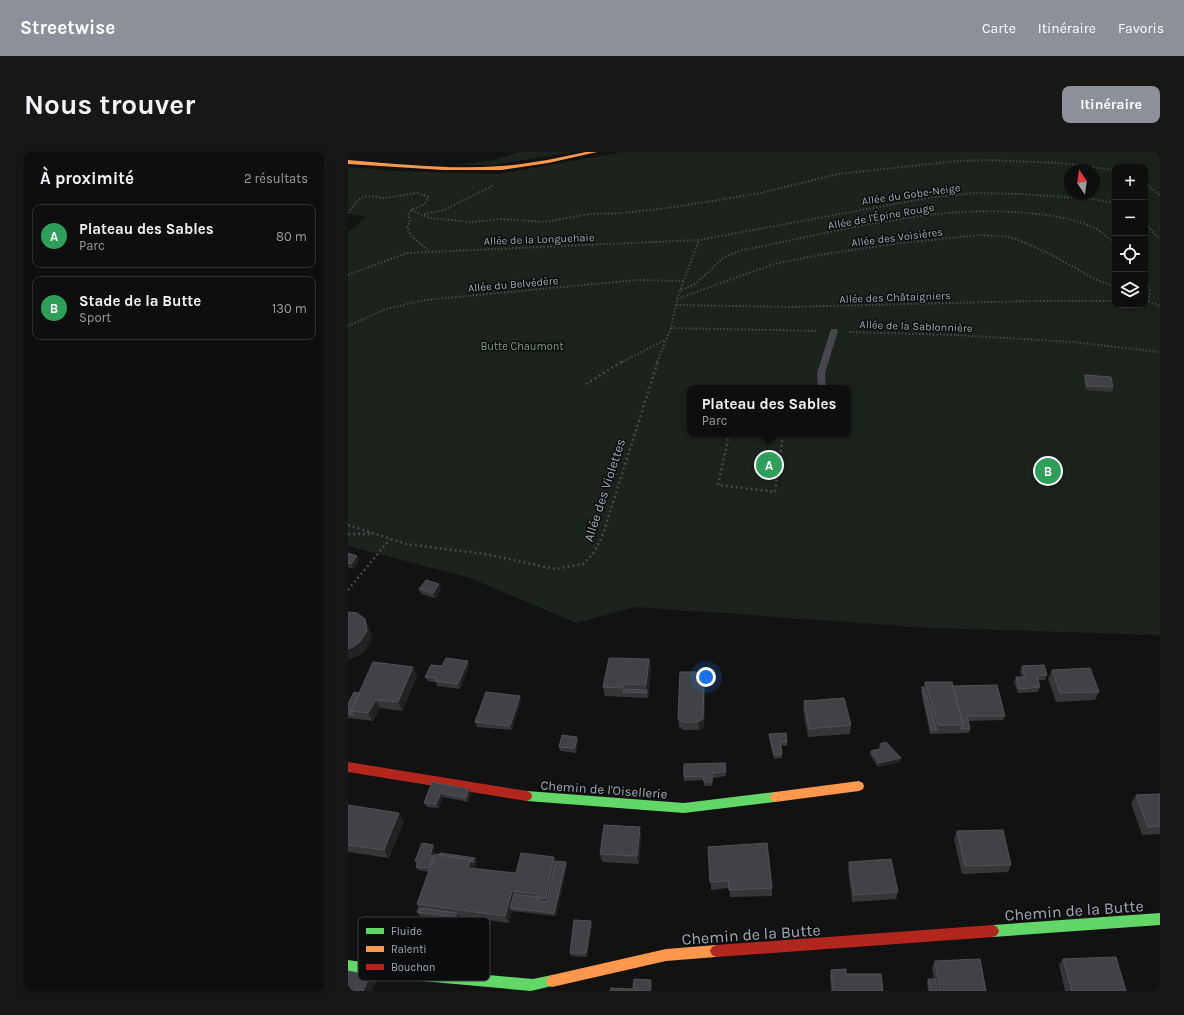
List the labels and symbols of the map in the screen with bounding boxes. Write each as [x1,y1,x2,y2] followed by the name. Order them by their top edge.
[1064,164,1100,200] north arrow
[861,181,962,208] street label: Allée du Gobe-Neige
[827,199,936,232] street label: Allée de l'Épine Rouge
[851,225,944,250] street label: Allée des Voisières
[483,231,595,248] street label: Allée de la Longuehaie
[467,274,559,295] street label: Allée du Belvédère
[839,289,951,306] street label: Allée des Châtaigniers
[859,318,973,335] street label: Allée de la Sablonnière
[480,340,564,353] park label: Butte Chaumont
[581,437,628,544] street label: Allée des Violettes
[756,450,782,480] pin: A
[1035,456,1061,486] pin: B
[696,667,716,687] your location
[540,778,668,801] street label: Chemin de l'Oisellerie
[1004,896,1144,925] street label: Chemin de la Butte
[358,917,490,981] legend
[681,920,821,949] street label: Chemin de la Butte
[391,925,422,938] text: Fluide
[391,943,427,956] text: Ralenti
[391,961,435,974] text: Bouchon

